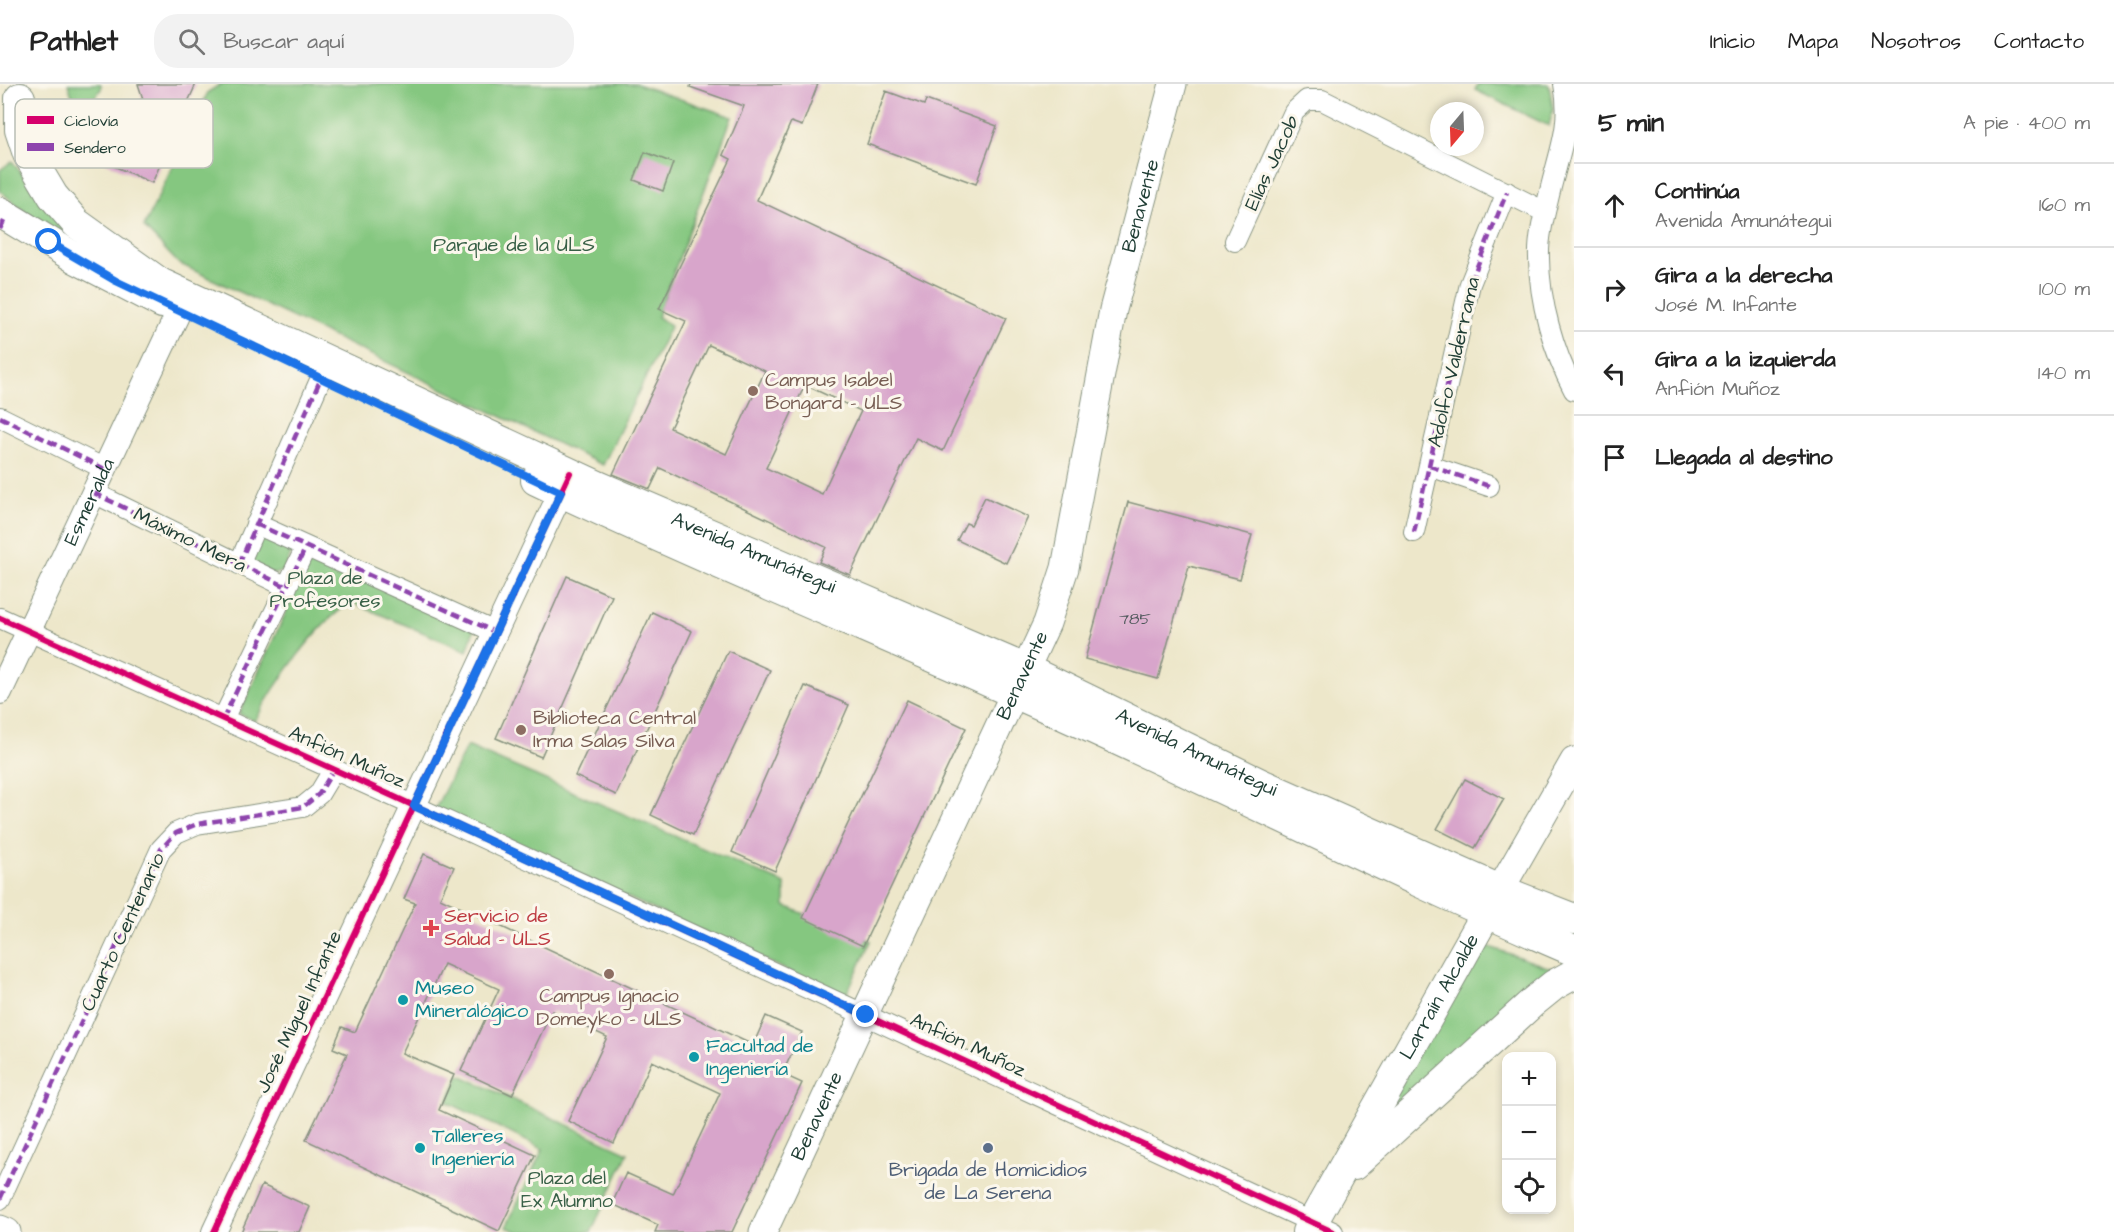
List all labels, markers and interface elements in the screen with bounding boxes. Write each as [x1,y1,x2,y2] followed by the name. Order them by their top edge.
[154,14,574,68] search box
[30,22,118,61] text: Pathlet
[175,25,208,58] icon: search
[223,26,344,57] text: Buscar aquí
[1710,27,1755,56] text: Inicio
[1788,27,1838,56] text: Mapa
[1871,27,1961,56] text: Nosotros
[1994,27,2084,56] text: Contacto
[15,99,213,168] legend
[1430,102,1484,156] north arrow
[1598,105,1664,141] text: 5 min
[1963,109,2090,137] text: A pie · 400 m
[64,110,118,132] text: Ciclovía
[1238,111,1306,215] street label: Elías Jacob
[64,137,126,159] text: Sendero
[1115,156,1166,256] street label: Benavente
[1655,176,1740,207] text: Continúa
[1598,189,1631,222] icon: ahead
[2039,191,2090,219] text: 160 m
[1655,207,1832,235] text: Avenida Amunátegui
[35,228,61,254] route start
[433,231,595,259] park label: Parque de la ULS
[1655,260,1832,291] text: Gira a la derecha
[1598,273,1631,306] icon: right
[1421,274,1487,450] street label: Adolfo Valderrama
[2039,275,2090,303] text: 100 m
[1655,291,1797,319] text: José M. Infante
[1655,344,1836,375] text: Gira a la izquierda
[1598,357,1631,390] icon: left
[2038,359,2090,387] text: 140 m
[765,366,903,418] place label: Campus Isabel Bongard - ULS
[1655,375,1780,403] text: Anfión Muñoz
[746,384,760,398] marker: Campus Isabel Bongard - ULS
[1598,441,1631,474] icon: arrive
[1655,442,1833,473] text: Llegada al destino
[57,454,122,550] street label: Esmeralda
[129,501,251,579] street label: Máximo Mera
[667,505,840,600] street label: Avenida Amunátegui
[270,564,380,615] park label: Plaza de Profesores
[1119,608,1151,630] house number: 785
[990,626,1055,725] street label: Benavente
[1111,701,1282,804] street label: Avenida Amunátegui
[533,704,696,755] place label: Biblioteca Central Irma Salas Silva
[284,719,410,795] street label: Anfión Muñoz
[514,723,528,737] marker: Biblioteca Central Irma Salas Silva
[74,848,172,1016] street label: Cuarto Centenario
[444,902,551,953] place label: Servicio de Salud - ULS
[422,919,440,937] marker: Servicio de Salud - ULS
[249,926,350,1098] street label: José Miguel Infante
[1393,929,1486,1065] street label: Larraín Alcalde
[602,967,616,981] marker: Campus Ignacio Domeyko - ULS
[415,974,528,1026] place label: Museo Mineralógico
[536,982,682,1034] place label: Campus Ignacio Domeyko - ULS
[396,993,410,1007] marker: Museo Mineralógico
[852,1001,878,1027] route end
[906,1006,1031,1084] street label: Anfión Muñoz
[706,1032,814,1084] place label: Facultad de Ingeniería
[687,1050,701,1064] marker: Facultad de Ingeniería
[1502,1052,1556,1214] map controls
[1502,1052,1556,1106] button: +
[784,1067,850,1165] street label: Benavente
[1502,1106,1556,1160] button: −
[432,1122,514,1174] place label: Talleres Ingeniería
[413,1141,427,1155] marker: Talleres Ingeniería
[981,1141,995,1155] marker: Brigada de Homicidios de La Serena
[889,1156,1087,1207] place label: Brigada de Homicidios de La Serena
[1502,1160,1556,1214] button: locate
[521,1164,613,1215] park label: Plaza del Ex Alumno

